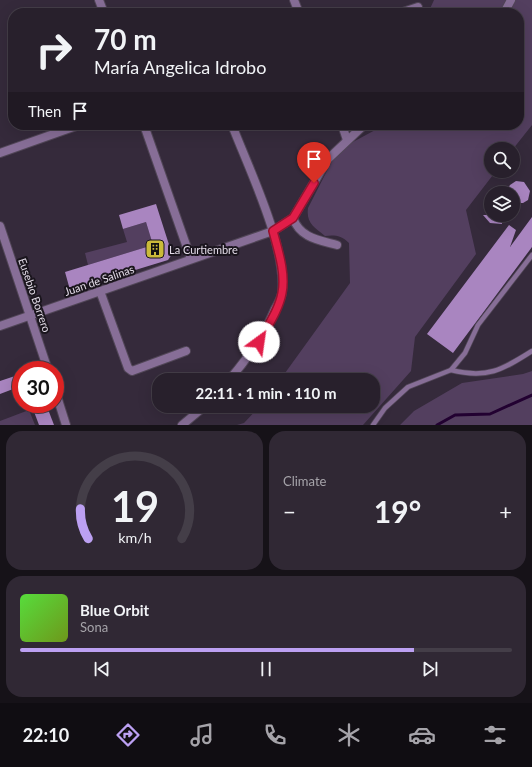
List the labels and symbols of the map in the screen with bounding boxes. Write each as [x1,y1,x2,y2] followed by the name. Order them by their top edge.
[297,142,331,183] pin
[144,238,166,260] building icon: La Curtiembre
[169,243,238,256] place label: La Curtiembre
[16,256,54,334] street label: Eusebio Borrero
[62,262,136,298] street label: Juan de Salinas
[238,321,280,363] position arrow
[12,361,64,413] speed limit sign: 30

